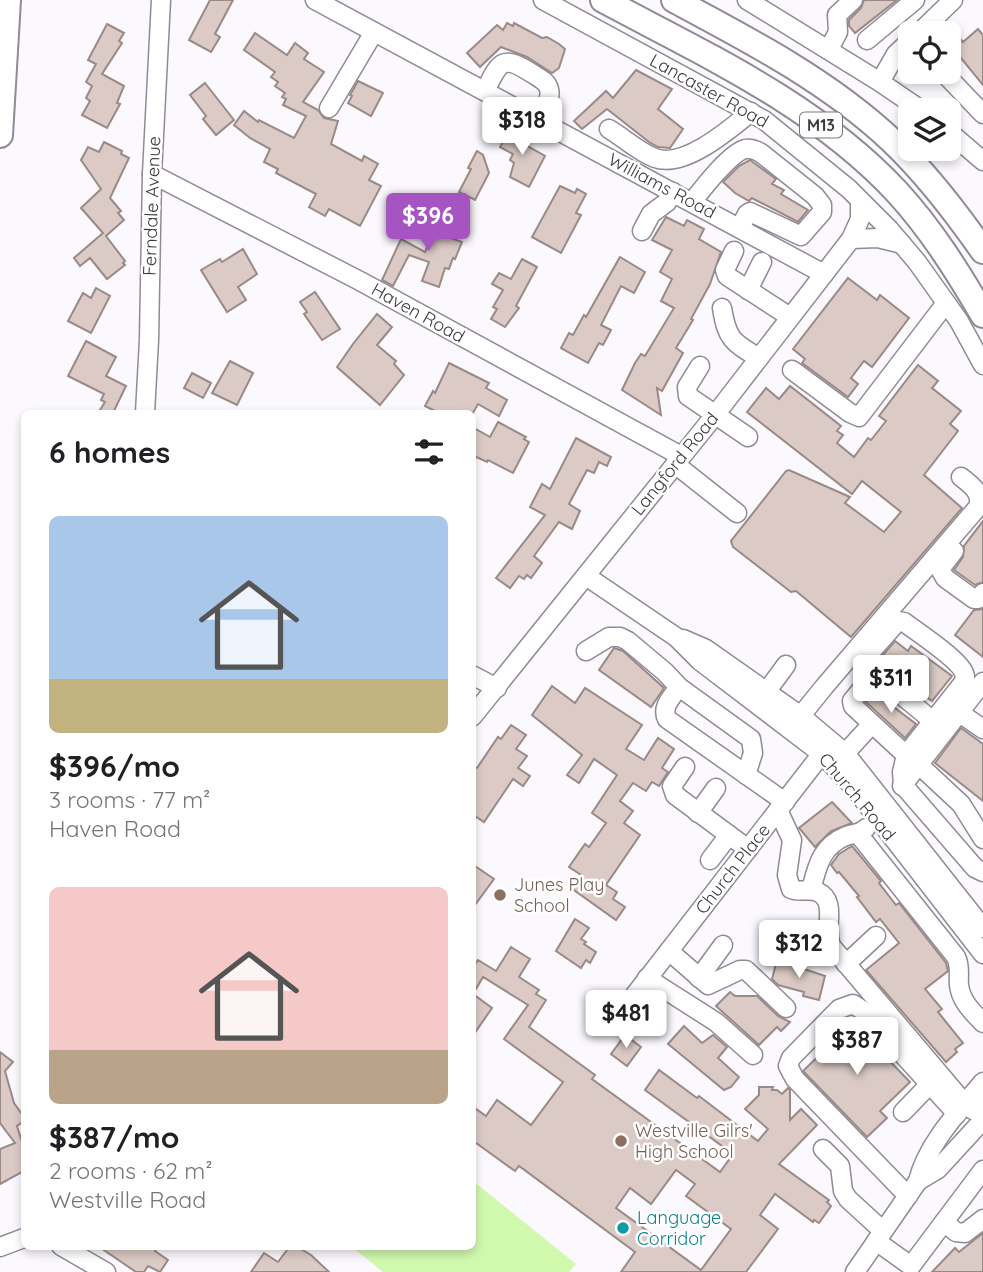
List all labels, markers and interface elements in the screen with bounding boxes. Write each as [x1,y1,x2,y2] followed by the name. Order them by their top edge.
[898,21,961,161] map controls
[898,21,961,84] button: locate
[646,48,773,133] street label: Lancaster Road
[481,97,563,157] pin: $318
[898,98,961,161] button: layers
[498,105,546,134] text: $318
[800,113,842,138] road number: M13
[138,136,165,276] street label: Ferndale Avenue
[604,148,720,224] street label: Williams Road
[387,194,469,253] pin: $396
[402,201,454,230] text: $396
[368,277,469,348] street label: Haven Road
[626,408,723,520] street label: Langford Road
[49,433,170,471] text: 6 homes
[410,433,448,471] icon: filters
[186,562,312,688] icon: home
[850,656,932,715] pin: $311
[869,663,913,692] text: $311
[49,747,180,785] text: $396/mo
[814,748,901,845] street label: Church Road
[49,785,210,814] text: 3 rooms · 77 m²
[49,814,181,843] text: Haven Road
[690,819,775,919] street label: Church Place
[514,873,604,917] place label: Junes Play School
[492,887,508,903] marker: Junes Play School
[758,920,840,980] pin: $312
[775,928,823,957] text: $312
[186,933,312,1059] icon: home
[585,990,667,1050] pin: $481
[602,998,650,1027] text: $481
[816,1018,898,1077] pin: $387
[831,1025,883,1054] text: $387
[49,1118,179,1156] text: $387/mo
[635,1119,753,1163] place label: Westville Gilrs' High School
[613,1133,629,1149] marker: Westville Gilrs' High School
[49,1156,213,1185] text: 2 rooms · 62 m²
[49,1185,206,1214] text: Westville Road
[637,1206,721,1250] place label: Language Corridor
[615,1220,631,1236] marker: Language Corridor

